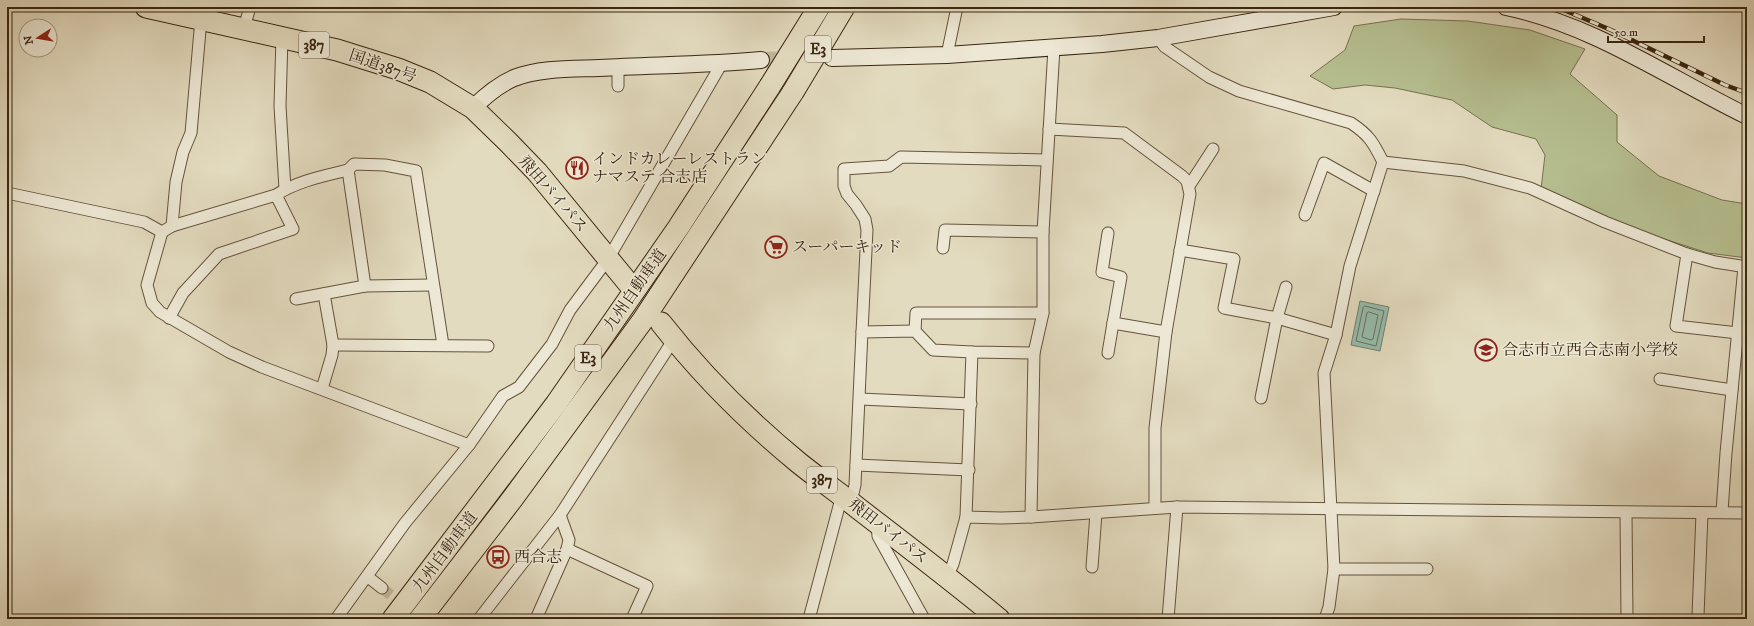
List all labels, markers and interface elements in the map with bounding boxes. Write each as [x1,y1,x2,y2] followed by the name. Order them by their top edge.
[18,18,58,58] north arrow
[1608,18,1704,44] scale bar
[1614,25,1638,40] text: 50 m
[299,32,329,58] road number: 387
[21,34,37,46] text: N
[805,36,831,62] road number: E3
[346,45,420,87] street label: 国道387号
[592,149,767,187] place label: インドカレーレストラン ナマステ 合志店
[514,151,592,237] street label: 飛田バイパス
[564,155,590,181] restaurant icon: インドカレーレストラン ナマステ 合志店
[763,234,789,260] supermarket icon: スーパーキッド
[792,237,902,257] place label: スーパーキッド
[599,245,671,335] street label: 九州自動車道
[1473,337,1499,363] school or university icon: 合志市立西合志南小学校
[1502,340,1678,360] place label: 合志市立西合志南小学校
[575,345,601,371] road number: E3
[807,467,837,493] road number: 387
[844,494,932,568] street label: 飛田バイパス
[408,508,482,596] street label: 九州自動車道
[485,544,511,570] bus stop icon: 西合志
[514,547,562,567] place label: 西合志

